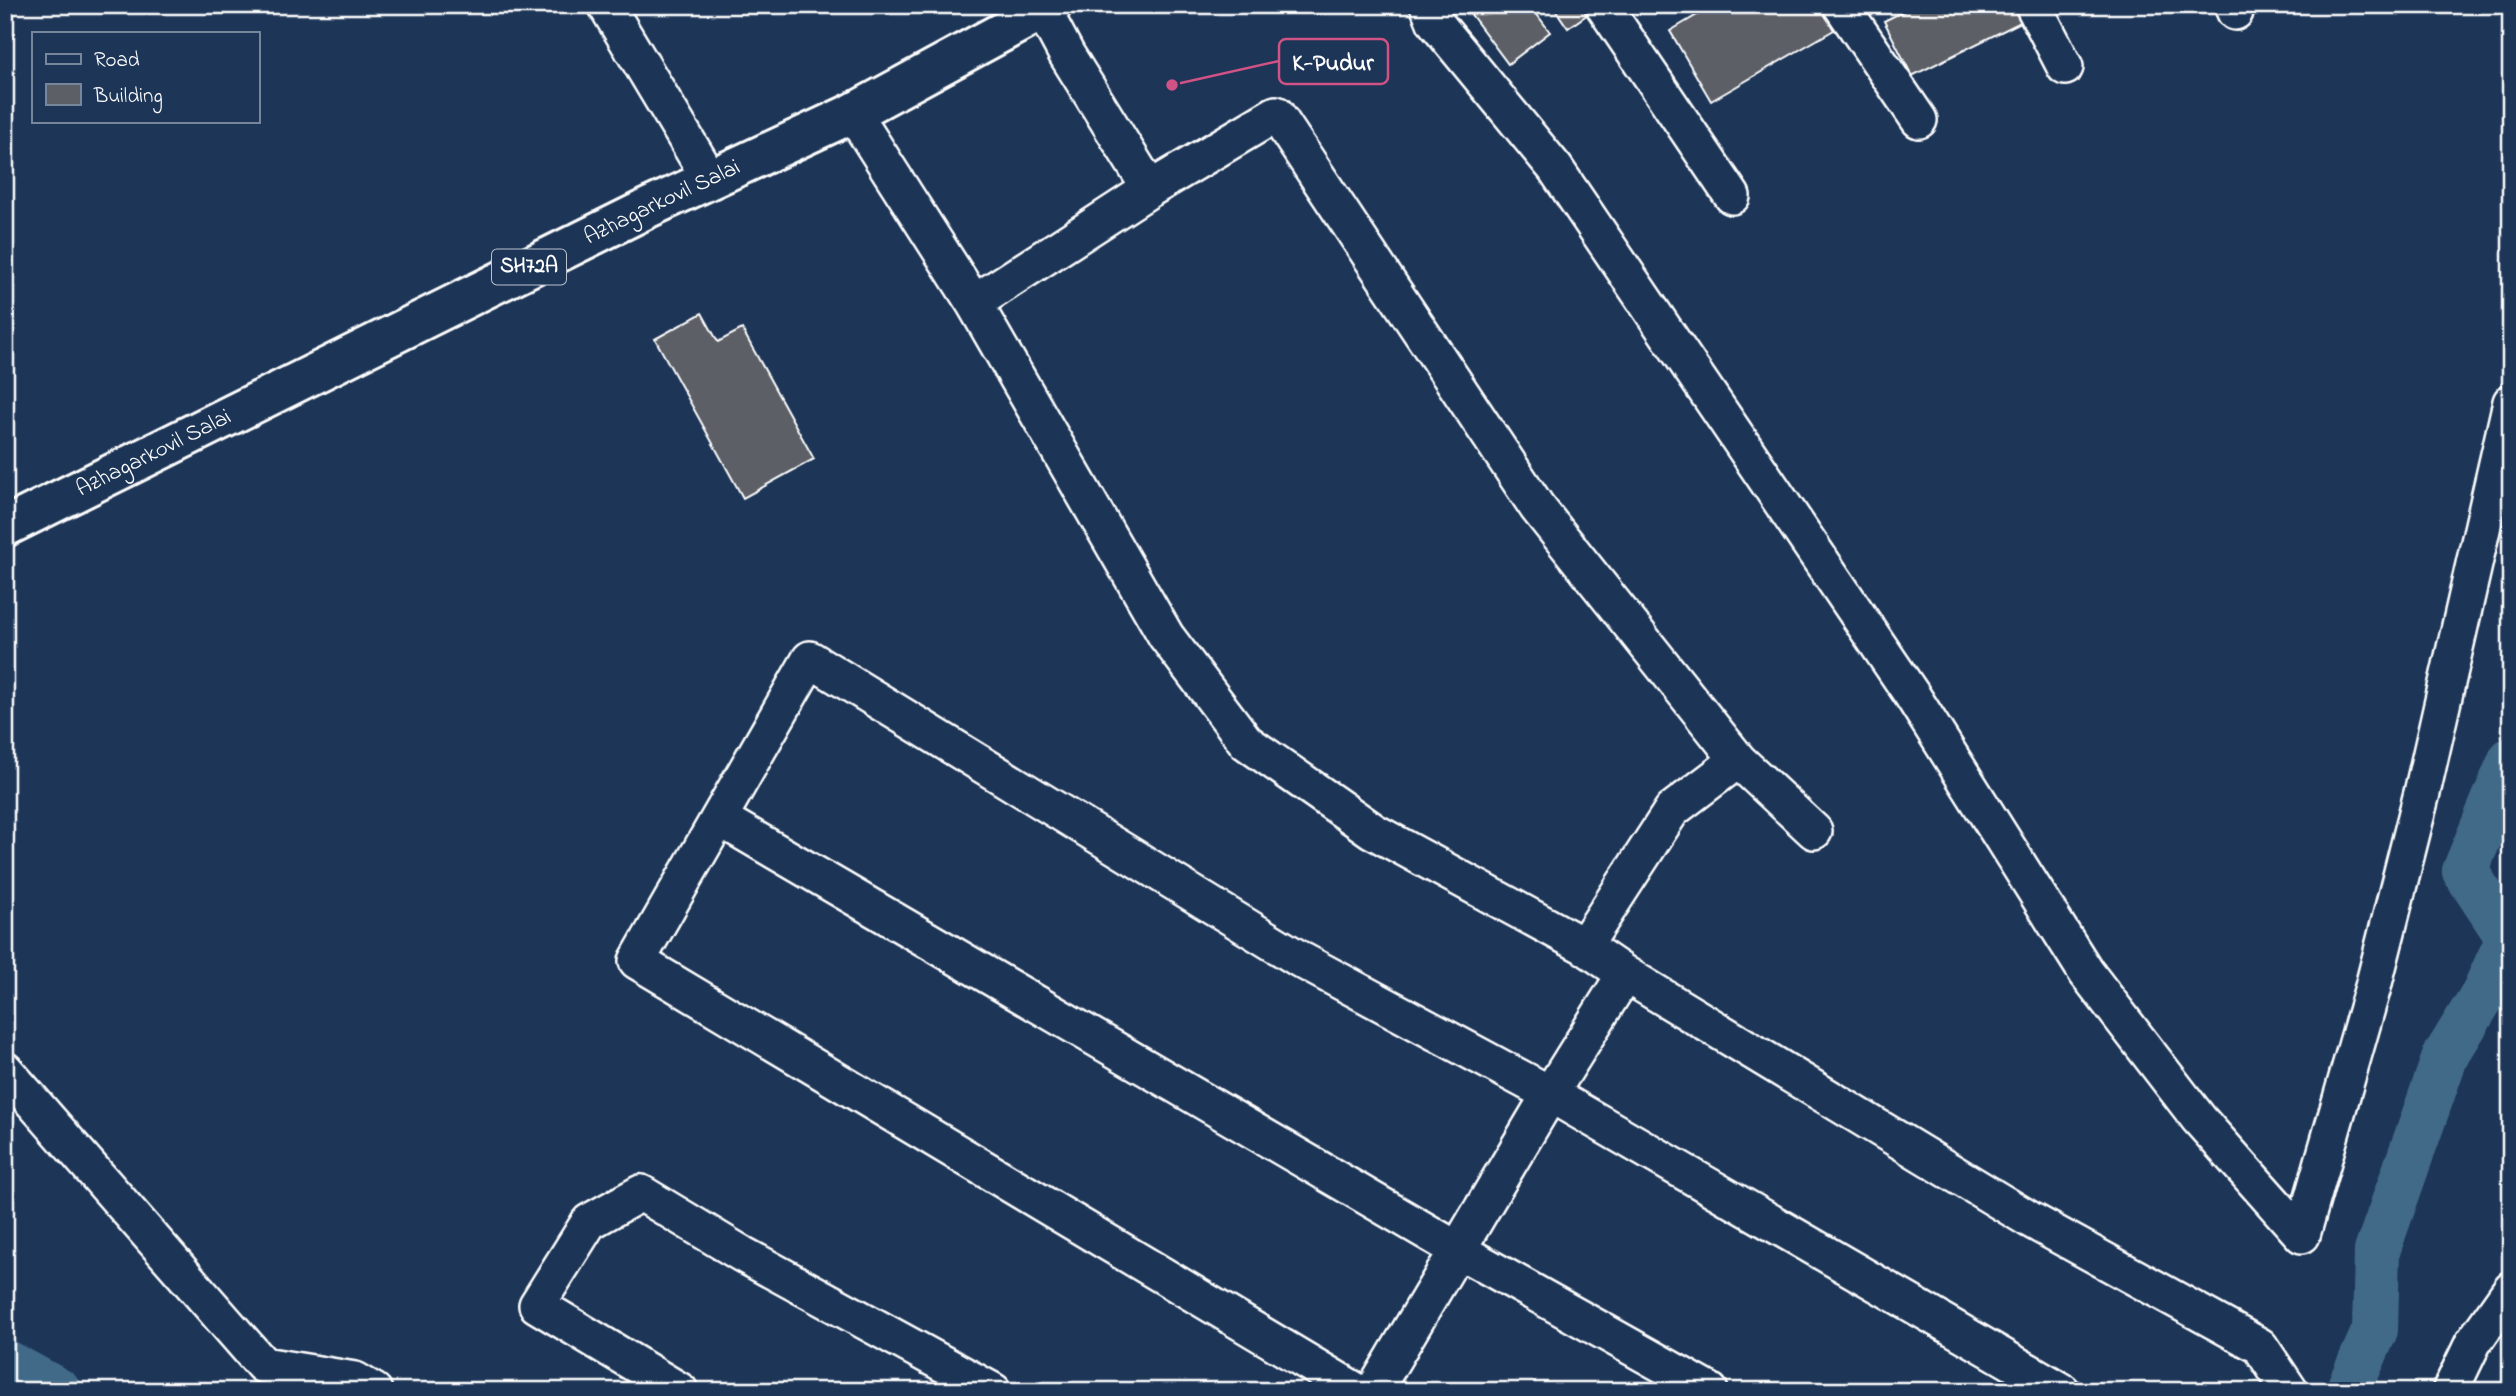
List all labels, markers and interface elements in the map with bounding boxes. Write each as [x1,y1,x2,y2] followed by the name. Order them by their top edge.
[32,32,259,122] legend
[1279,39,1388,84] callout: K-Pudur
[94,46,140,76] text: Road
[1292,47,1374,82] text: K-Pudur
[93,82,163,114] text: Building
[578,151,746,254] street label: Azhagarkovil Salai
[492,250,566,284] road number: SH72A
[70,401,237,506] street label: Azhagarkovil Salai

